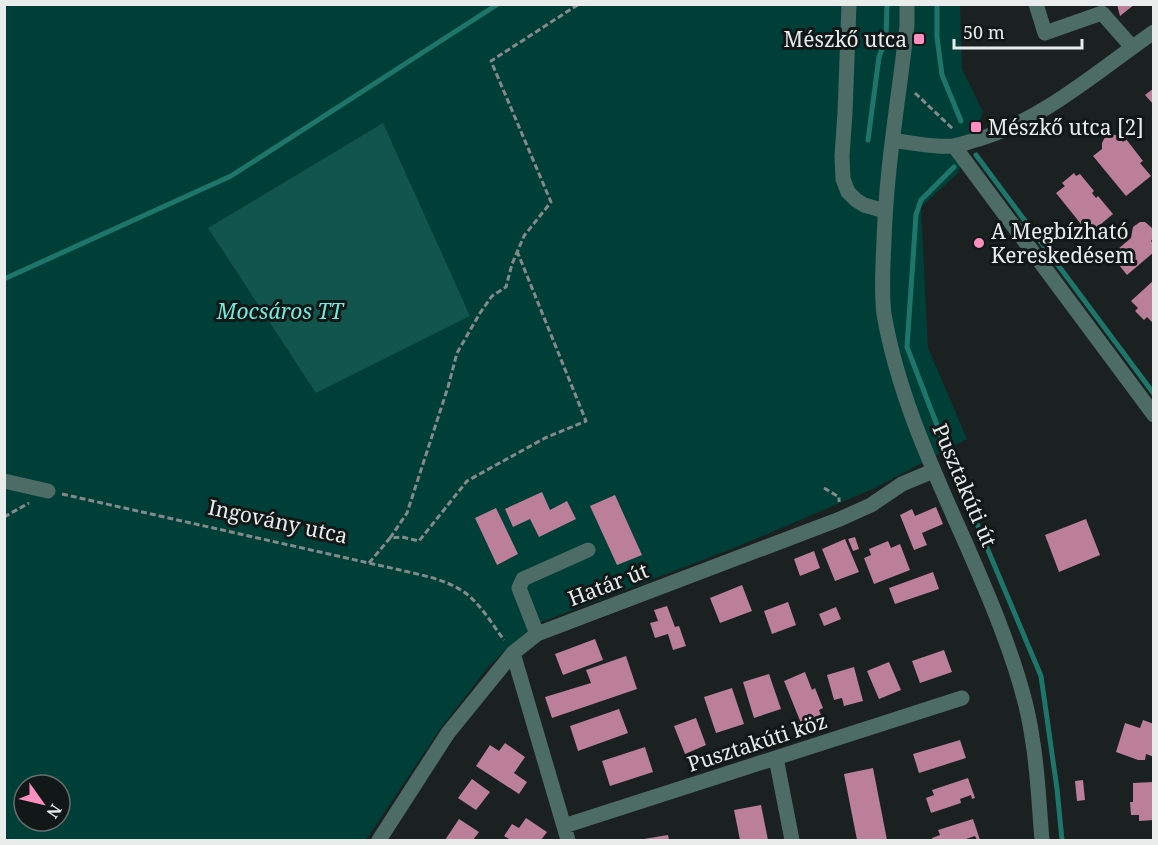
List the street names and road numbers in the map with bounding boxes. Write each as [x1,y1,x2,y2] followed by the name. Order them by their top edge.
[926,419,1004,551] street label: Pusztakúti út
[206,493,350,549] street label: Ingovány utca
[564,556,652,612] street label: Határ út
[684,706,830,778] street label: Pusztakúti köz

